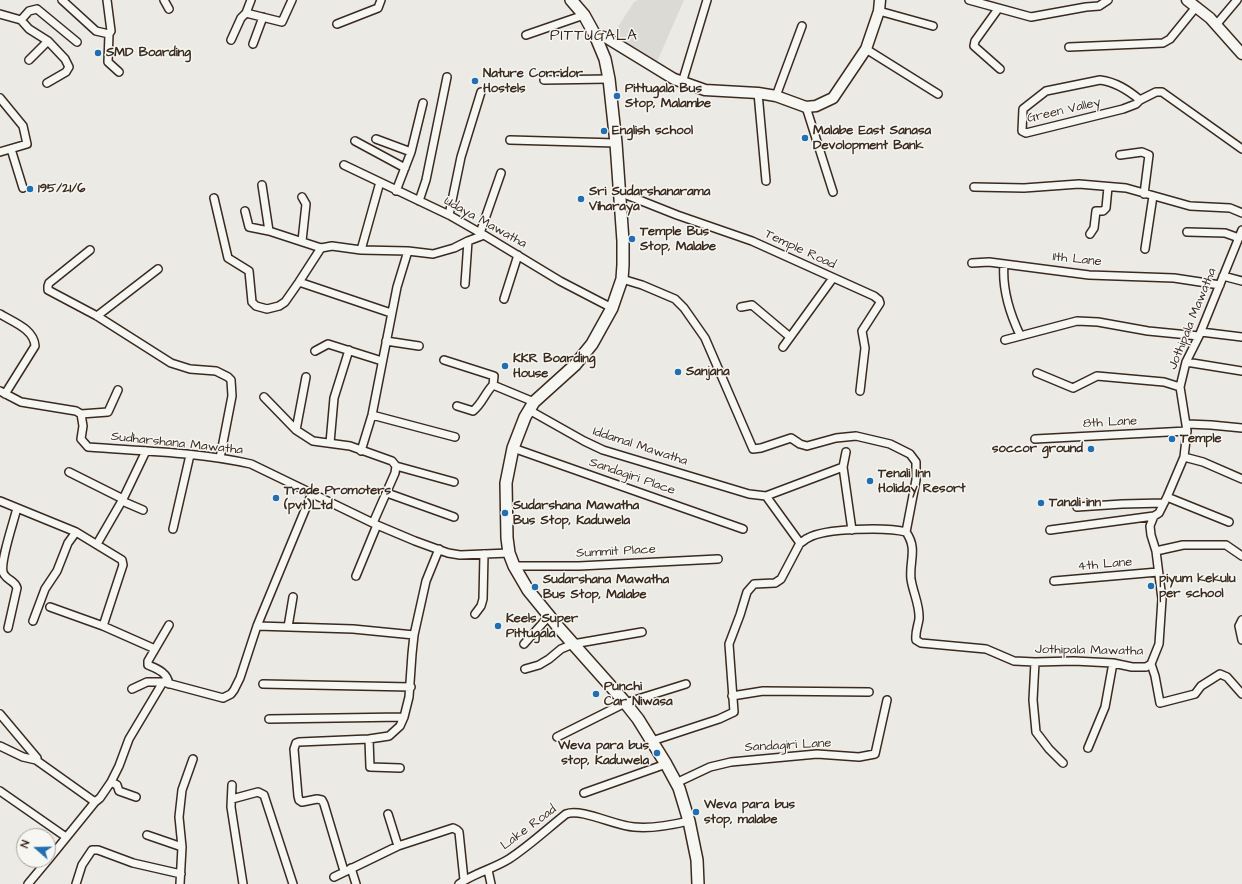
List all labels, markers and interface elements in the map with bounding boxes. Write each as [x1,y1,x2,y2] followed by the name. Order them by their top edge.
[550,28,638,46] district label: PITTUGALA
[106,45,191,61] place label: SMD Boarding
[93,48,103,58] marker: SMD Boarding
[483,66,583,97] place label: Nature Corridor Hostels
[470,76,480,86] marker: Nature Corridor Hostels
[625,81,711,112] place label: Pittugala Bus Stop, Malambe
[612,91,622,101] marker: Pittugala Bus Stop, Malambe
[1026,95,1102,127] street label: Green Valley
[612,123,693,139] place label: English school
[813,123,931,154] place label: Malabe East Sanasa Devolopment Bank
[599,126,609,136] marker: English school
[800,133,810,143] marker: Malabe East Sanasa Devolopment Bank
[38,181,85,197] place label: 195/21/6
[25,184,35,194] marker: 195/21/6
[589,184,710,215] place label: Sri Sudarshanarama Viharaya
[441,194,529,252] street label: Udaya Mawatha
[576,194,586,204] marker: Sri Sudarshanarama Viharaya
[640,224,716,255] place label: Temple Bus Stop, Malabe
[762,227,838,273] street label: Temple Road
[627,234,637,244] marker: Temple Bus Stop, Malabe
[1052,250,1102,270] street label: 11th Lane
[1165,266,1221,372] street label: Jothipala Mawatha
[513,351,595,382] place label: KKR Boarding House
[500,361,510,371] marker: KKR Boarding House
[686,364,730,380] place label: Sanjana
[673,367,683,377] marker: Sanjana
[1082,414,1138,432] street label: 8th Lane
[591,424,689,470] street label: Iddamal Mawatha
[110,429,244,459] street label: Sudharshana Mawatha
[1180,431,1222,447] place label: Temple
[1167,434,1177,444] marker: Temple
[992,441,1083,457] place label: soccor ground
[1086,444,1096,454] marker: soccor ground
[587,455,677,499] street label: Sandagiri Place
[878,466,965,497] place label: Tenali Inn Holiday Resort
[865,476,875,486] marker: Tenali Inn Holiday Resort
[284,483,391,514] place label: Trade Promoters (pvt)Ltd
[271,493,281,503] marker: Trade Promoters (pvt)Ltd
[1049,495,1101,511] place label: Tanali inn
[513,498,639,529] place label: Sudarshana Mawatha Bus Stop, Kaduwela
[1036,498,1046,508] marker: Tanali inn
[500,508,510,518] marker: Sudarshana Mawatha Bus Stop, Kaduwela
[576,542,656,562] street label: Summit Place
[1077,555,1133,575] street label: 4th Lane
[1159,571,1236,602] place label: piyum kekulu per school
[543,572,669,603] place label: Sudarshana Mawatha Bus Stop, Malabe
[1146,581,1156,591] marker: piyum kekulu per school
[530,582,540,592] marker: Sudarshana Mawatha Bus Stop, Malabe
[506,611,578,642] place label: Keels Super Pittugala
[493,621,503,631] marker: Keels Super Pittugala
[1035,642,1143,660] street label: Jothipala Mawatha
[604,679,673,710] place label: Punchi Car Niwasa
[591,689,601,699] marker: Punchi Car Niwasa
[744,736,832,756] street label: Sandagiri Lane
[558,738,649,769] place label: Weva para bus stop, Kaduwela
[652,748,662,758] marker: Weva para bus stop, Kaduwela
[704,797,795,828] place label: Weva para bus stop, malabe
[498,802,560,854] street label: Lake Road
[691,807,701,817] marker: Weva para bus stop, malabe
[16,828,56,868] north arrow
[17,838,33,850] text: N

